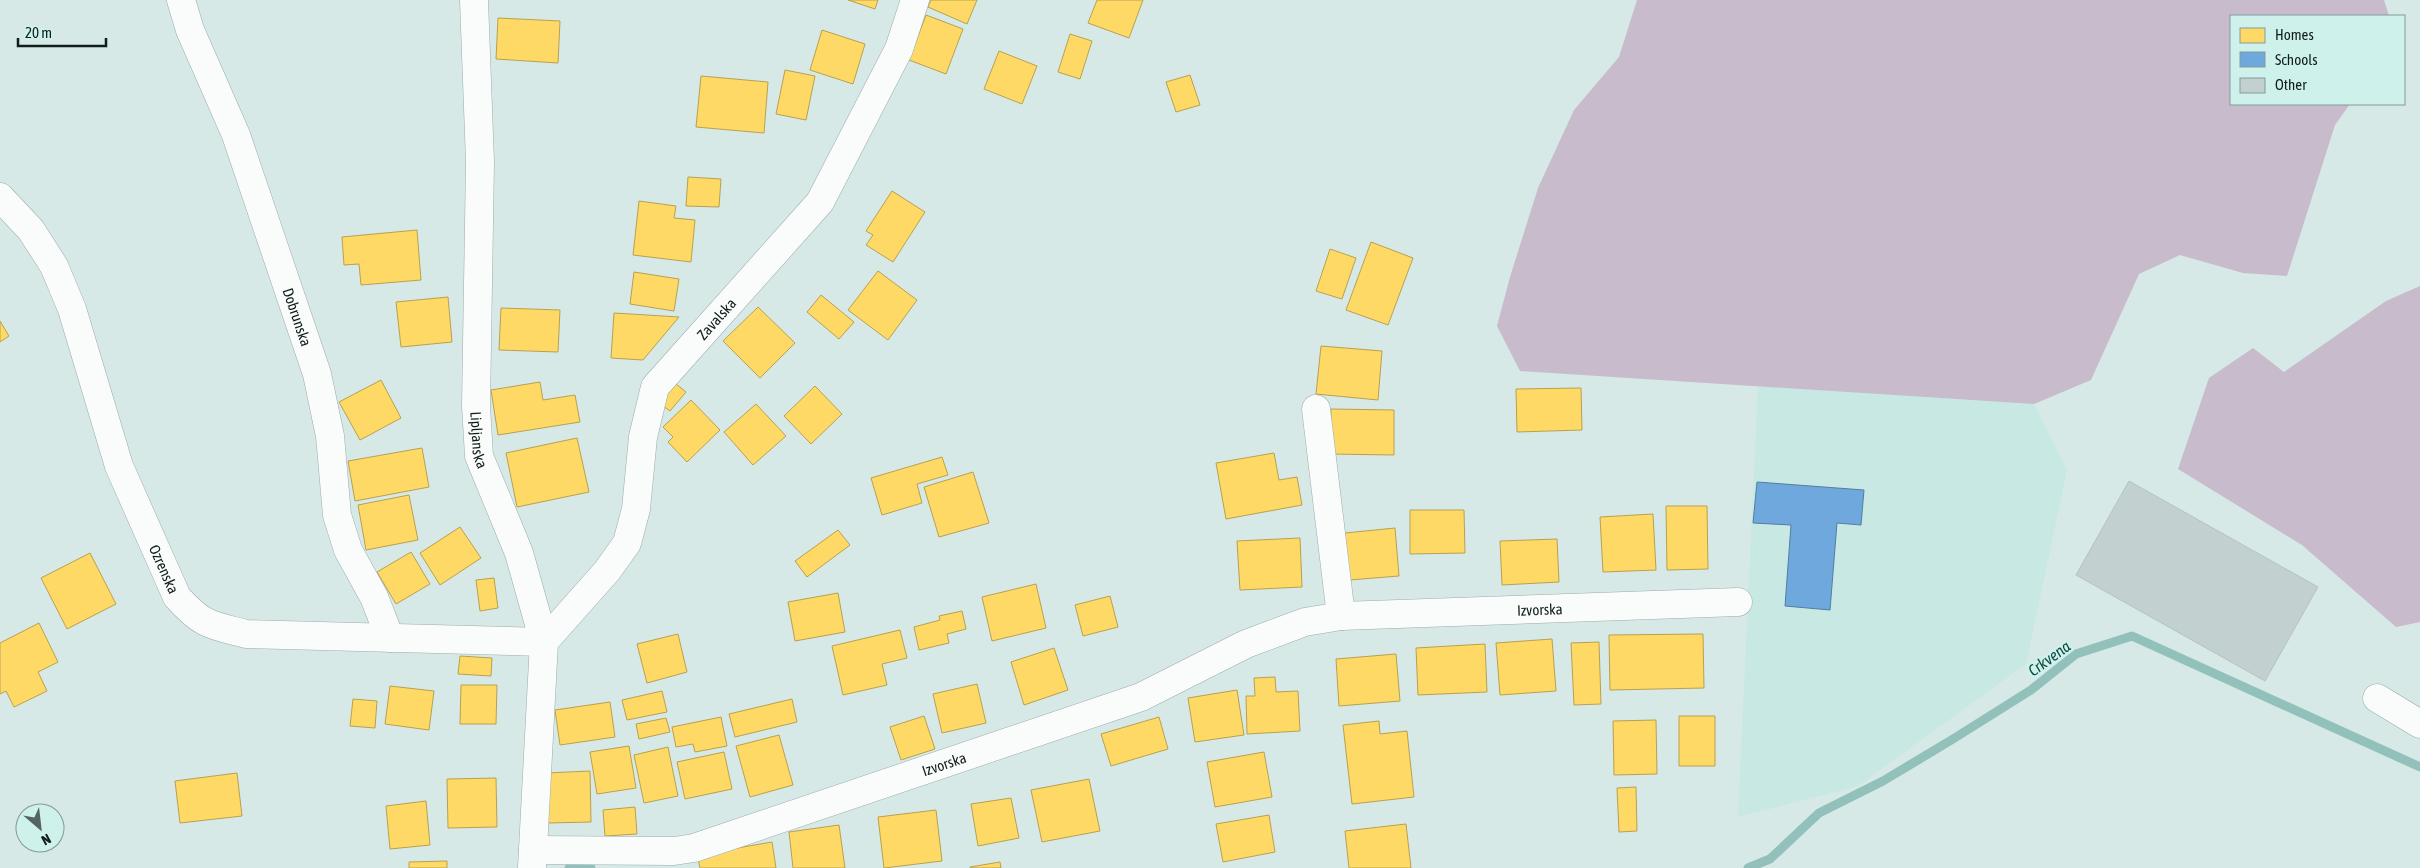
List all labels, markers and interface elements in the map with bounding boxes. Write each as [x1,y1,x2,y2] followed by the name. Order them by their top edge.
[18,15,105,47] scale bar
[2230,15,2405,105] legend
[25,24,52,41] text: 20 m
[2275,26,2314,43] text: Homes
[2275,51,2318,68] text: Schools
[2275,76,2307,93] text: Other
[280,286,315,348] street label: Dobrunska
[693,294,739,343] street label: Zavalska
[468,411,492,471] street label: Lipljanska
[146,542,183,596] street label: Ozrenska
[1517,600,1563,618] street label: Izvorska
[2024,636,2074,679] water label: Crkvena
[920,748,968,779] street label: Izvorska
[15,803,65,853] north arrow
[39,830,54,848] text: N

